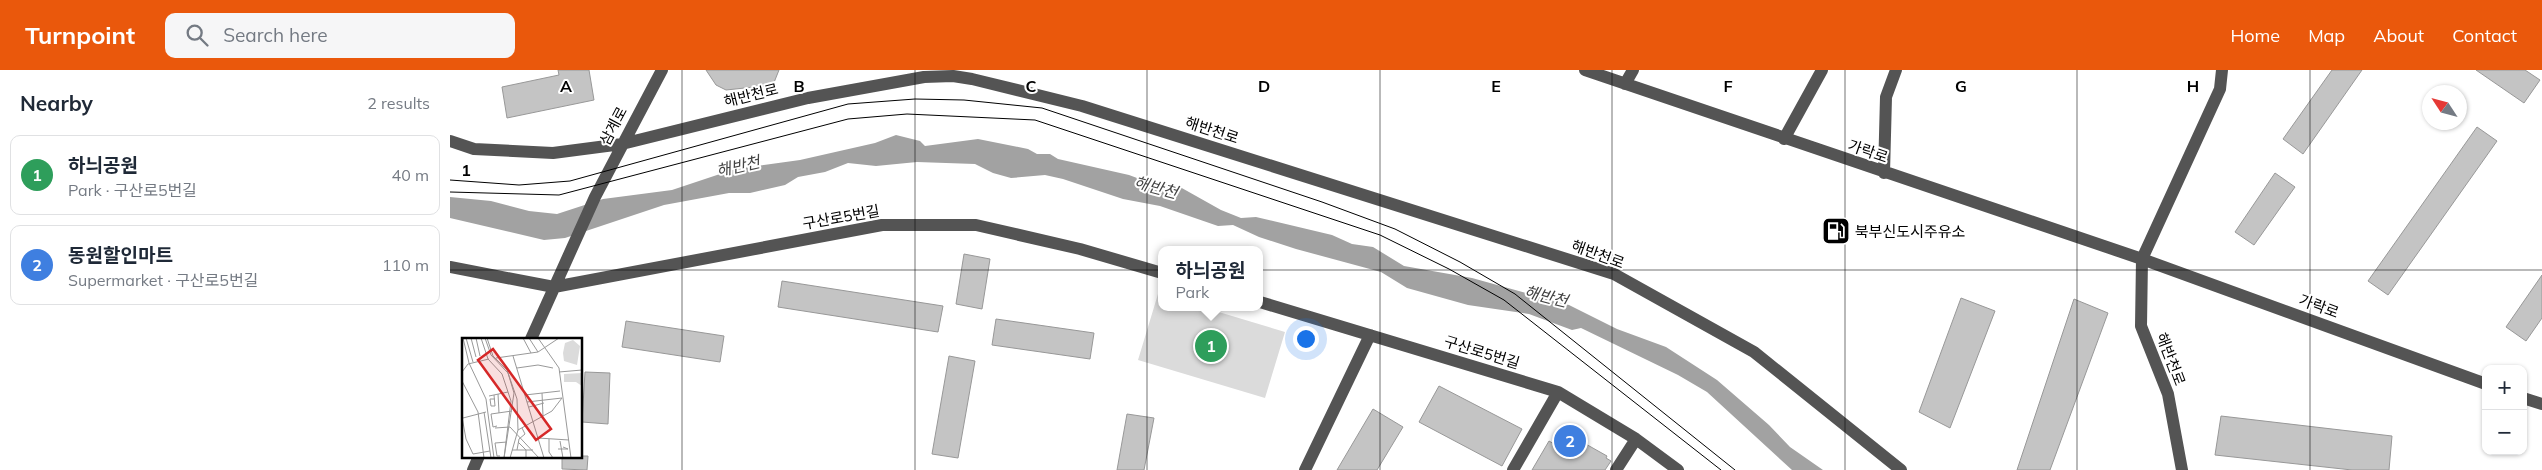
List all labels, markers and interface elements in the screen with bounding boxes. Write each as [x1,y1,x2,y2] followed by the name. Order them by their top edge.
[165,13,515,58] search box
[25,20,135,50] text: Turnpoint
[183,21,211,49] icon: search
[223,23,328,47] text: Search here
[2230,24,2280,47] text: Home
[2308,24,2345,47] text: Map
[2373,24,2424,47] text: About
[2452,24,2517,47] text: Contact
[560,76,572,96] text: A
[793,76,805,96] text: B
[1026,76,1037,96] text: C
[1258,76,1270,96] text: D
[1491,76,1501,96] text: E
[1723,76,1733,96] text: F
[1955,76,1967,96] text: G
[2187,76,2199,96] text: H
[722,79,780,111] street label: 해반천로
[2422,85,2467,130] north arrow
[20,90,93,116] text: Nearby
[367,93,430,113] text: 2 results
[595,103,631,149] street label: 삼계로
[1183,112,1241,148] street label: 해반천로
[1845,135,1891,167] street label: 가락로
[714,151,764,181] water label: 해반천
[68,153,138,177] text: 하늬공원
[461,160,471,180] text: 1
[32,165,42,185] text: 1
[392,165,429,185] text: 40 m
[1132,172,1182,203] water label: 해반천
[68,180,197,200] text: Park · 구산로5번길
[801,201,881,233] street label: 구산로5번길
[1821,216,1851,246] fuel station icon: 북부신도시주유소
[1855,222,1966,241] place label: 북부신도시주유소
[1569,236,1627,272] street label: 해반천로
[68,243,173,267] text: 동원할인마트
[1158,246,1263,311] popup
[32,255,42,275] text: 2
[382,255,429,275] text: 110 m
[1176,258,1245,282] text: 하늬공원
[68,270,258,290] text: Supermarket · 구산로5번길
[1522,281,1572,312] water label: 해반천
[1176,282,1209,302] text: Park
[2296,290,2342,322] street label: 가락로
[1293,326,1319,352] your location
[1195,327,1227,365] pin: 1
[2152,330,2190,388] street label: 해반천로
[1442,332,1522,372] street label: 구산로5번길
[462,338,582,458] inset map
[2482,365,2527,455] map controls
[2482,365,2527,410] button: +
[2482,410,2527,455] button: −
[1554,422,1586,460] pin: 2

